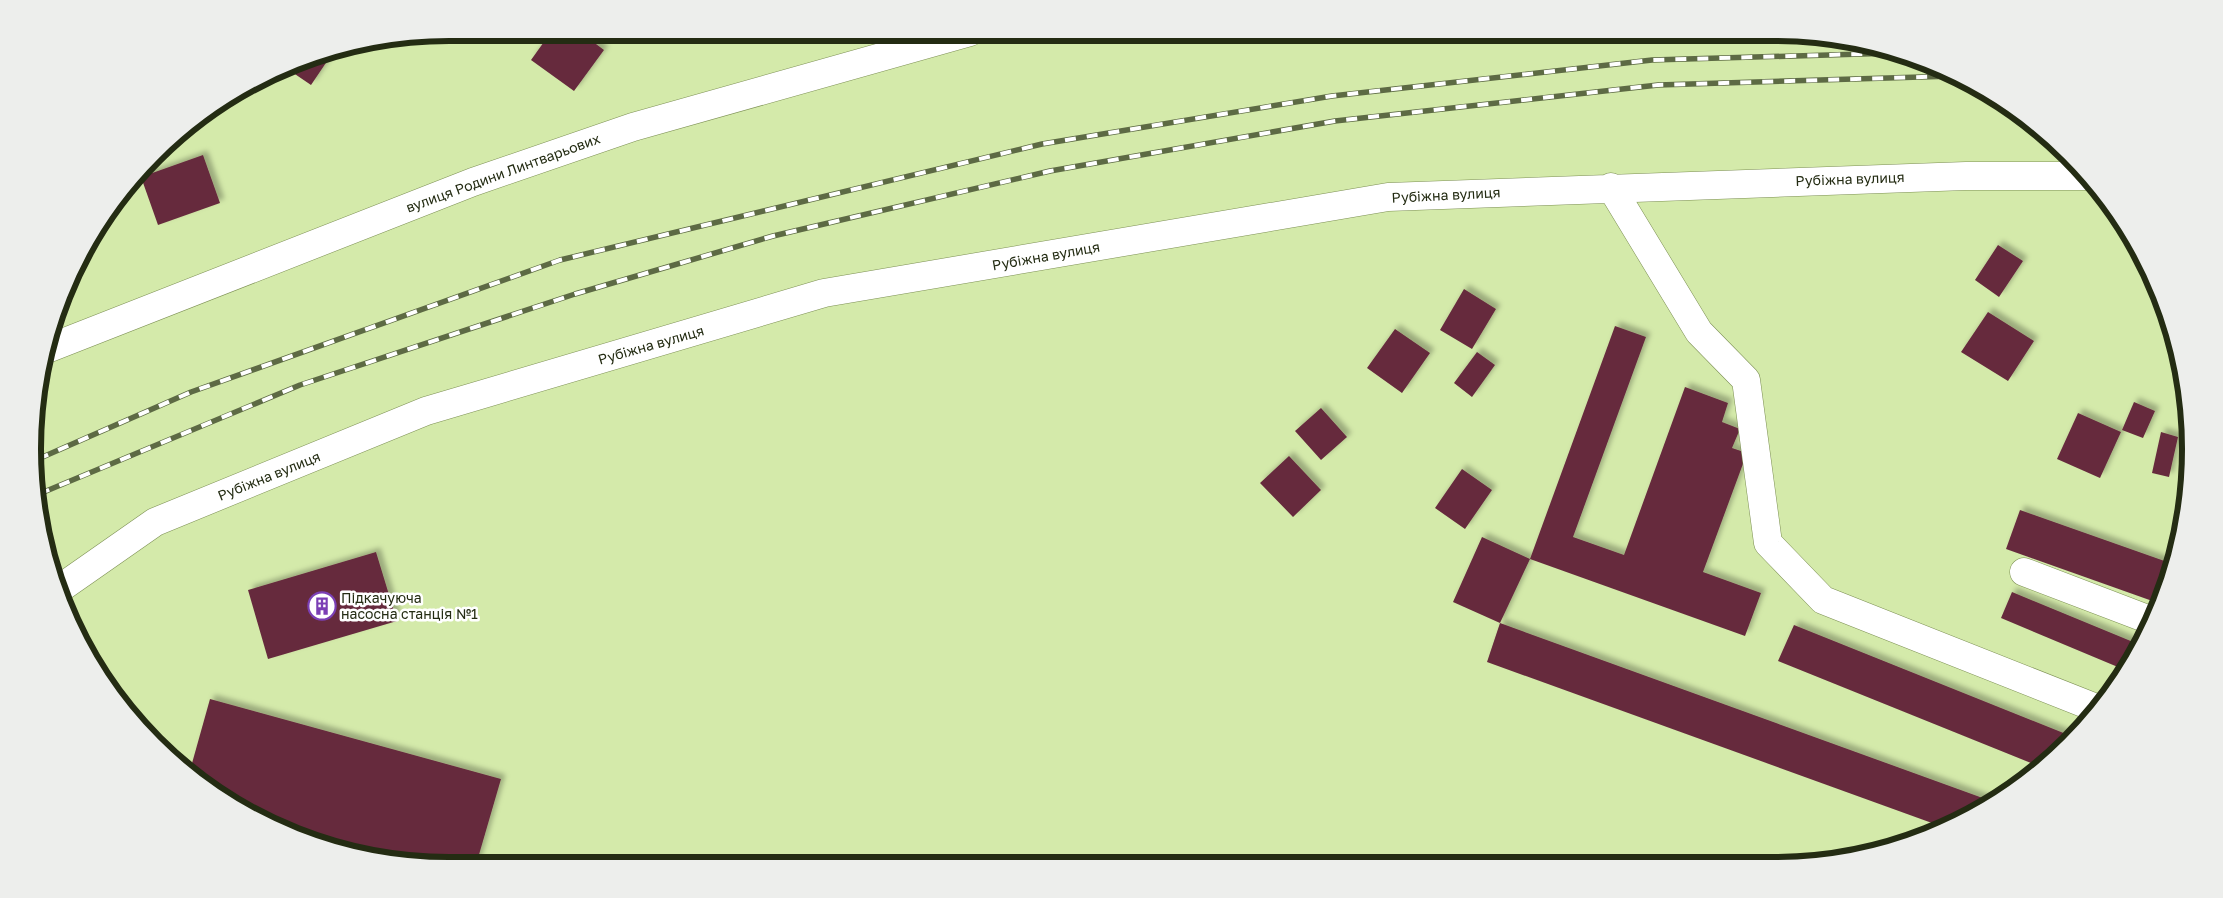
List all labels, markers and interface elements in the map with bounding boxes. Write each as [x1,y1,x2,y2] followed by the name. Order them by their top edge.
[403,129,603,216] street label: вулиця Родини Линтварьових
[1795,168,1905,189] street label: Рубіжна вулиця
[1391,183,1501,206] street label: Рубіжна вулиця
[991,238,1101,273] street label: Рубіжна вулиця
[596,321,706,368] street label: Рубіжна вулиця
[215,447,323,504] street label: Рубіжна вулиця
[341,589,478,622] place label: Підкачуюча насосна станція №1
[307,591,337,621] building icon: Підкачуюча насосна станція №1

